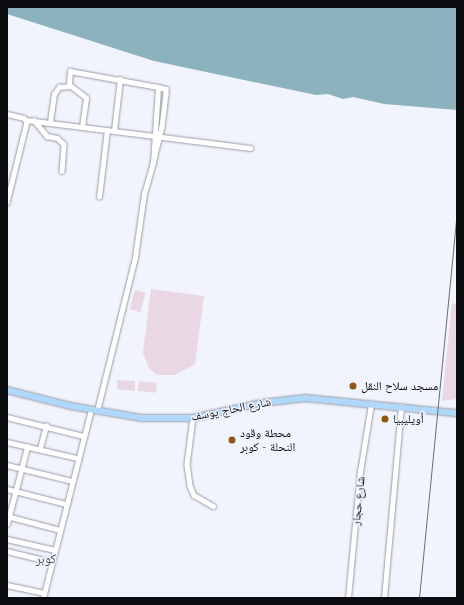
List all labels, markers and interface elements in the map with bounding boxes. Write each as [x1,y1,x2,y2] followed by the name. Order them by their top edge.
[361,379,438,393] place label: مسجد سلاح النقل
[348,381,358,391] marker: مسجد سلاح النقل
[190,394,272,424] street label: شارع الحاج يوسف
[393,412,424,426] place label: أويليبيا
[380,414,390,424] marker: أويليبيا
[240,426,295,454] place label: محطة وقود النحلة - كوبر
[227,435,237,445] marker: محطة وقود النحلة - كوبر
[348,476,368,526] street label: شارع حجار
[36,550,56,566] district label: كوبر

